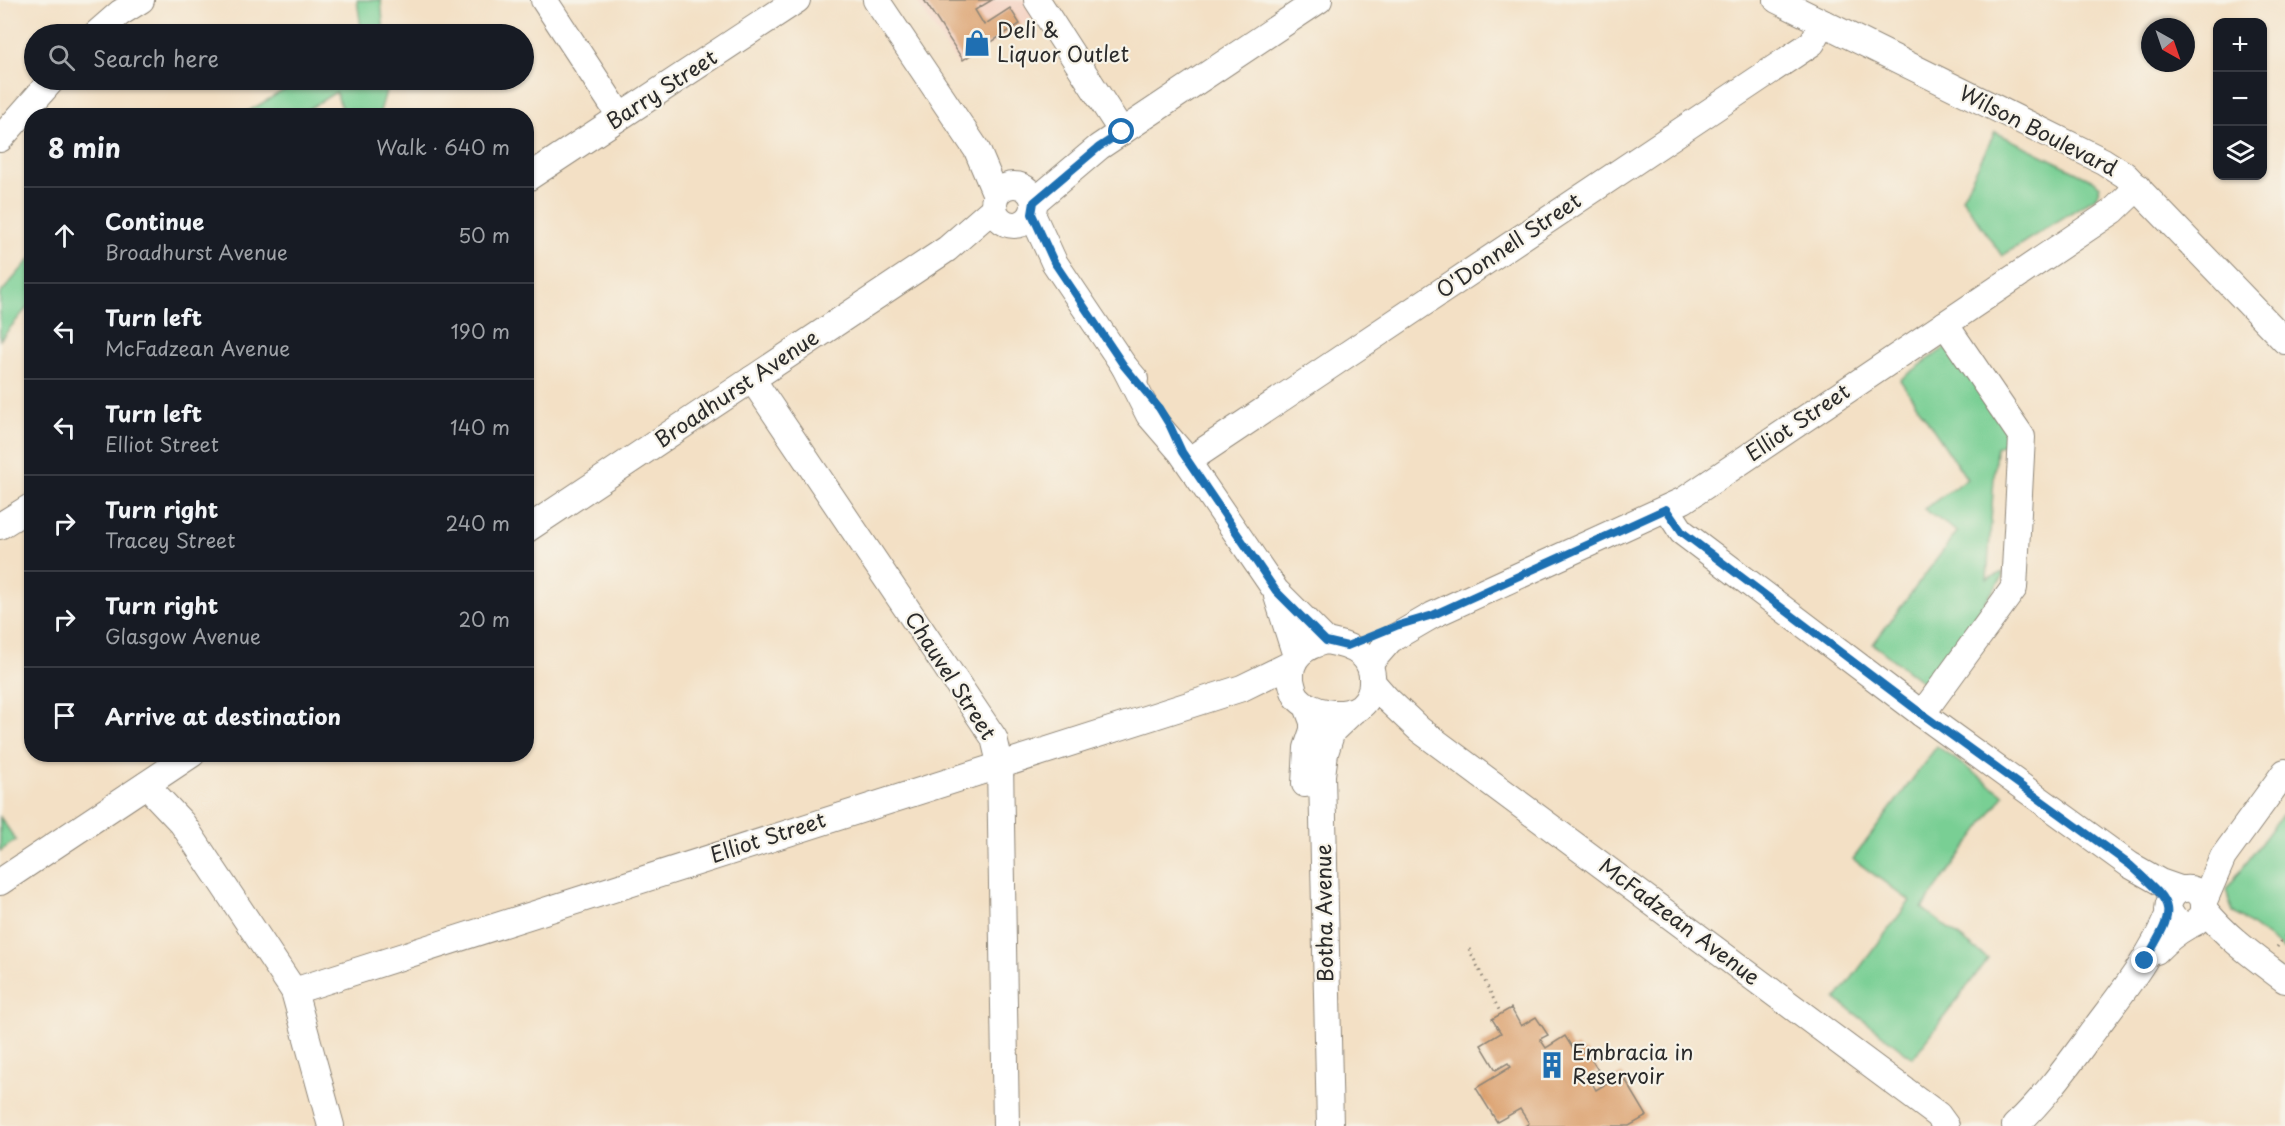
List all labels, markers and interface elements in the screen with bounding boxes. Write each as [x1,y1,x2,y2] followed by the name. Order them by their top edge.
[997,13,1129,69] place label: Deli & Liquor Outlet
[2141,18,2195,72] north arrow
[2213,18,2267,180] map controls
[2213,18,2267,72] button: +
[24,24,534,90] search box
[962,28,992,58] shop icon: Deli & Liquor Outlet
[599,40,723,136] street label: Barry Street
[45,41,78,74] icon: search
[93,41,219,74] text: Search here
[2213,72,2267,126] button: −
[1954,76,2124,183] street label: Wilson Boulevard
[1108,118,1134,144] route start
[2213,126,2267,180] button: layers
[48,128,121,167] text: 8 min
[376,132,510,162] text: Walk · 640 m
[1429,184,1587,305] street label: O'Donnell Street
[105,204,204,237] text: Continue
[48,219,81,252] icon: ahead
[458,220,510,250] text: 50 m
[105,237,288,267] text: Broadhurst Avenue
[105,300,202,333] text: Turn left
[48,315,81,348] icon: left
[451,316,510,346] text: 190 m
[647,320,824,454] street label: Broadhurst Avenue
[105,333,290,363] text: McFadzean Avenue
[1738,375,1855,468] street label: Elliot Street
[105,396,202,429] text: Turn left
[48,411,81,444] icon: left
[450,412,510,442] text: 140 m
[105,429,219,459] text: Elliot Street
[105,492,218,525] text: Turn right
[48,507,81,540] icon: right
[445,508,510,538] text: 240 m
[105,525,235,555] text: Tracey Street
[105,588,218,621] text: Turn right
[48,603,81,636] icon: right
[458,604,510,634] text: 20 m
[898,604,1005,745] street label: Chauvel Street
[105,621,261,651] text: Glasgow Avenue
[48,699,81,732] icon: arrive
[105,699,341,732] text: Arrive at destination
[706,802,829,870] street label: Elliot Street
[1306,844,1340,982] street label: Botha Avenue
[1593,849,1767,992] street label: McFadzean Avenue
[2131,947,2157,973] route end
[1572,1035,1693,1091] place label: Embracia in Reservoir
[1537,1050,1567,1080] building icon: Embracia in Reservoir

